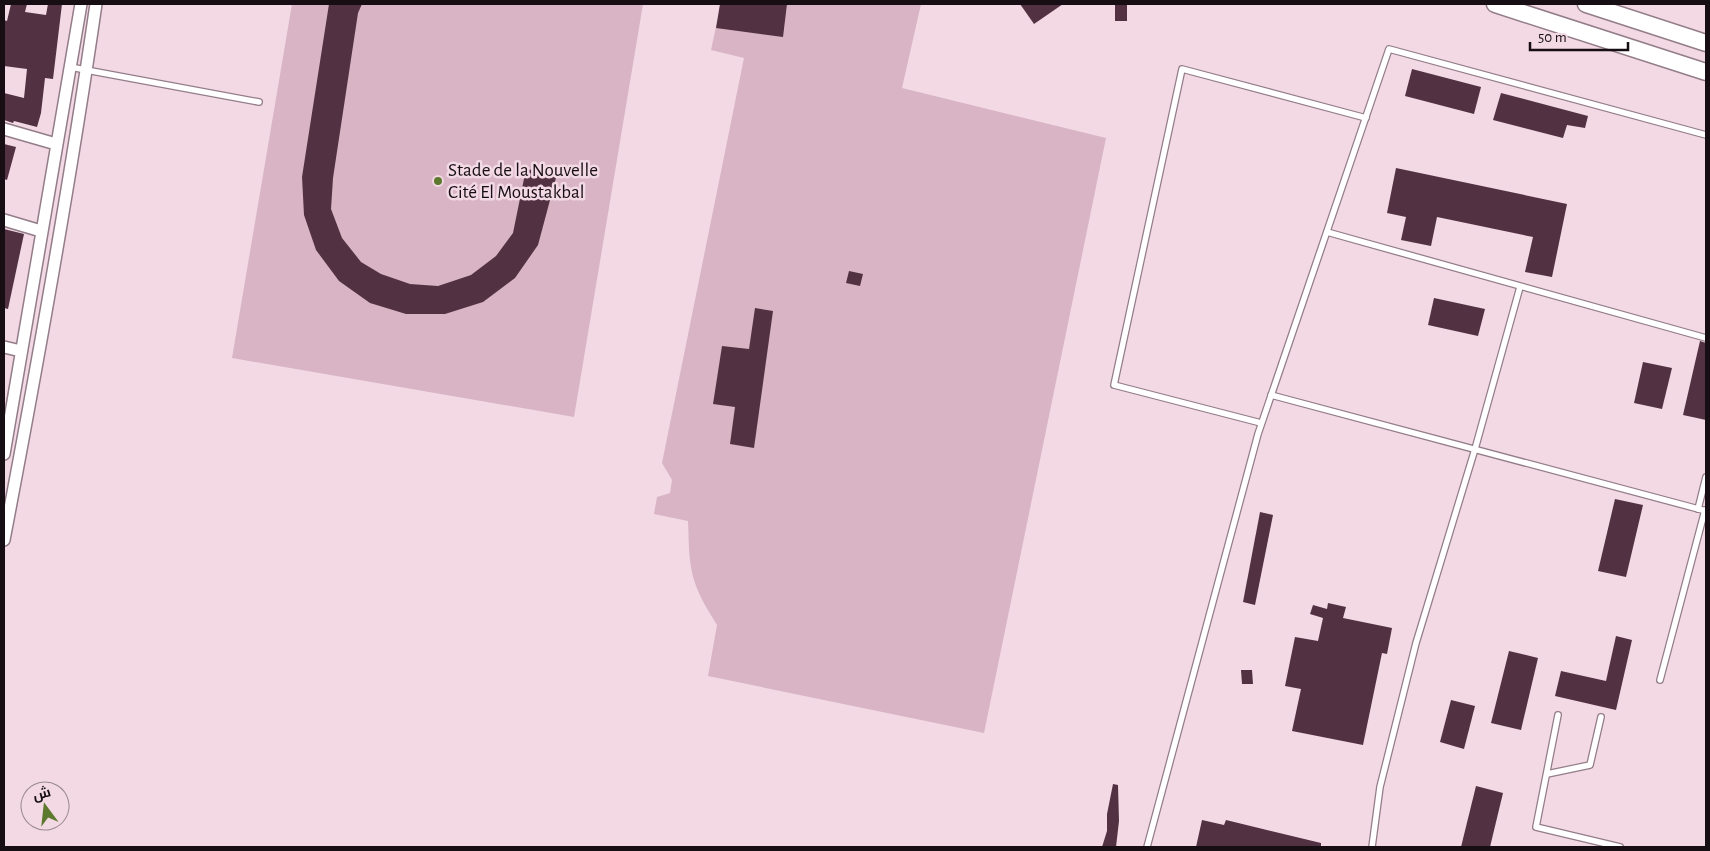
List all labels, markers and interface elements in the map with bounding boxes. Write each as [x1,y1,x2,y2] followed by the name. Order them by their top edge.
[1530,20,1628,52] scale bar
[1538,30,1567,45] text: 50 m
[448,161,598,202] place label: Stade de la Nouvelle Cité El Moustakbal
[432,175,444,187] marker: Stade de la Nouvelle Cité El Moustakbal
[20,781,70,831] north arrow
[31,783,53,804] text: ش

